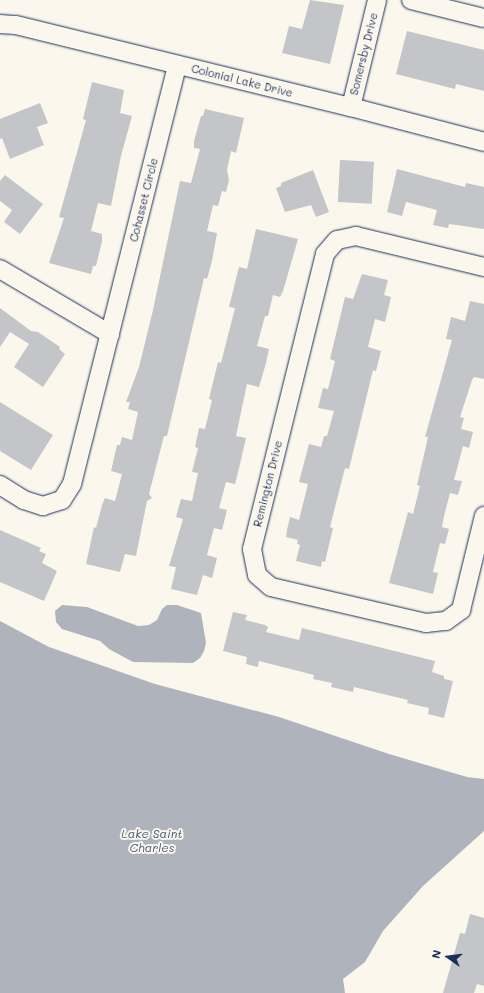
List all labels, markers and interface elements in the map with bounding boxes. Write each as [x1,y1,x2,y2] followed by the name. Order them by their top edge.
[347,11,381,97] street label: Somersby Drive
[190,62,294,100] street label: Colonial Lake Drive
[127,157,161,243] street label: Cohasset Circle
[251,439,285,529] street label: Remington Drive
[121,827,183,855] water label: Lake Saint Charles
[428,937,468,977] north arrow
[428,948,444,960] text: N

